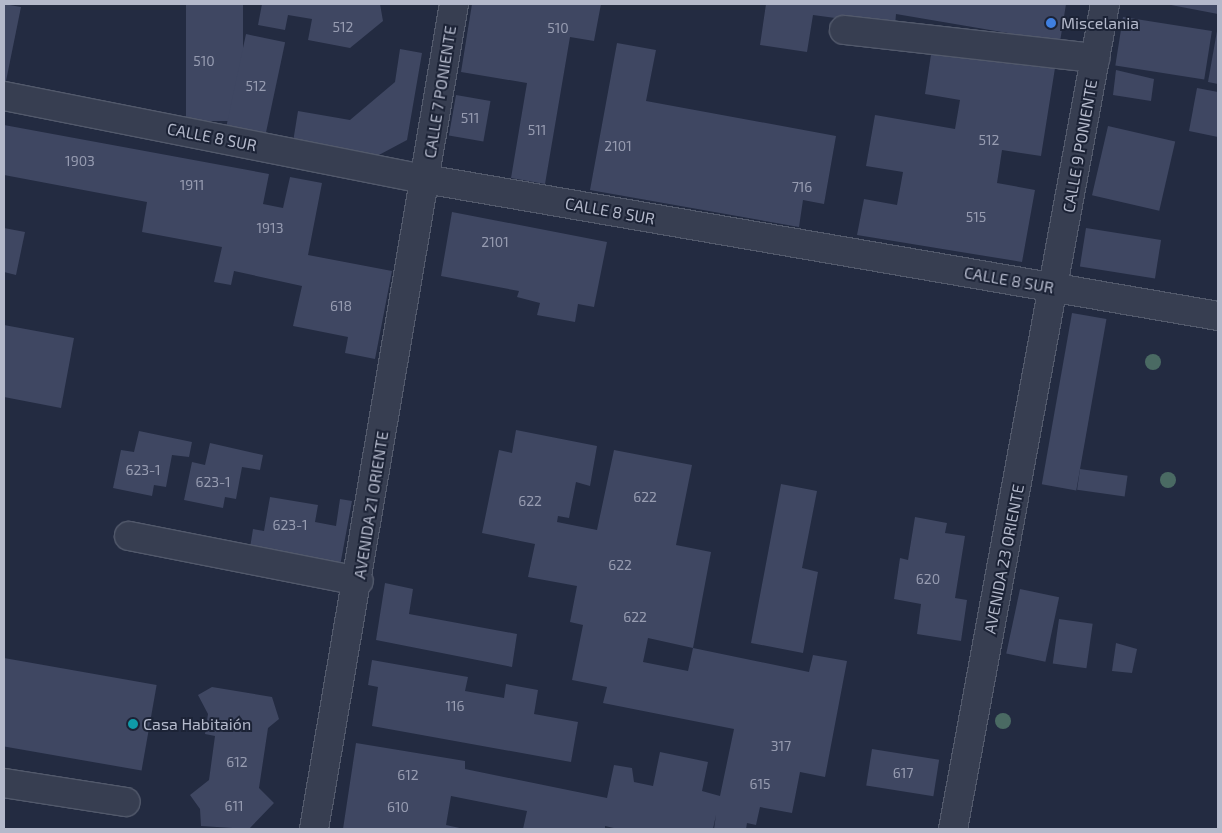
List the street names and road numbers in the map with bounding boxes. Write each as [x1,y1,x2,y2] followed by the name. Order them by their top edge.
[420,24,460,160] street label: CALLE 7 PONIENTE
[1059,78,1101,214] street label: CALLE 9 PONIENTE
[166,119,258,155] street label: CALLE 8 SUR
[564,194,656,228] street label: CALLE 8 SUR
[963,263,1055,297] street label: CALLE 8 SUR
[350,429,392,581] street label: AVENIDA 21 ORIENTE
[980,482,1028,636] street label: AVENIDA 23 ORIENTE

